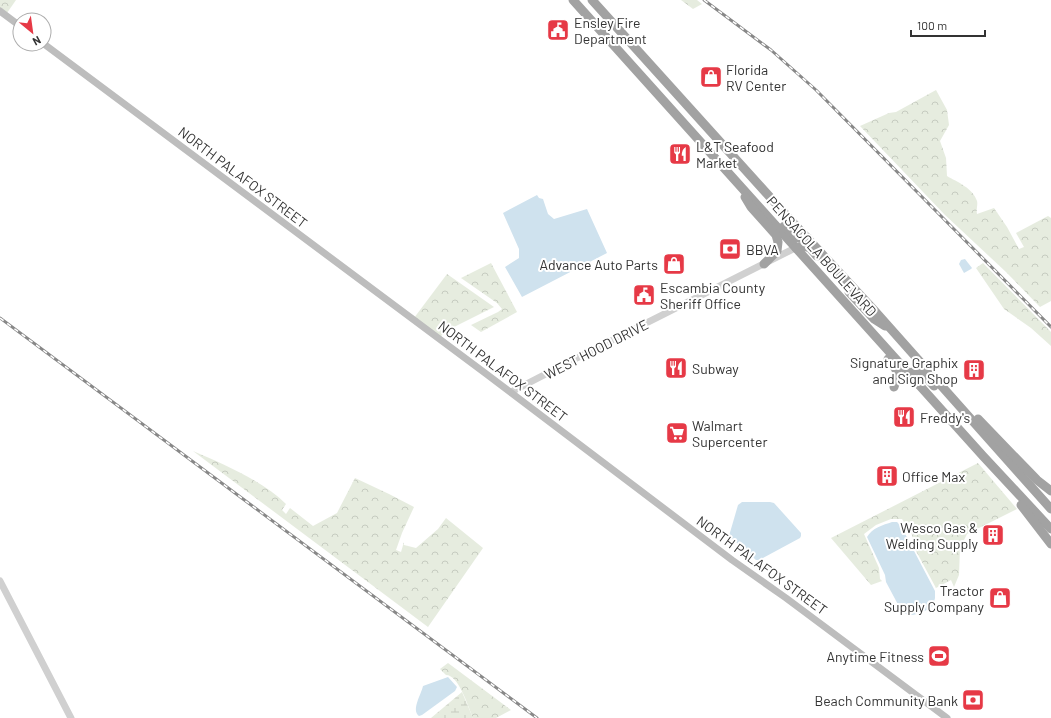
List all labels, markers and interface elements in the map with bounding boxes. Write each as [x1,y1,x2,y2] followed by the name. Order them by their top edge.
[12,12,52,52] north arrow
[911,12,985,38] scale bar
[574,14,647,47] place label: Ensley Fire Department
[545,17,571,43] public building icon: Ensley Fire Department
[917,18,947,32] text: 100 m
[31,34,43,49] text: N
[726,61,786,94] place label: Florida RV Center
[698,64,724,90] shop icon: Florida RV Center
[175,123,311,231] street label: NORTH PALAFOX STREET
[696,138,774,171] place label: L&T Seafood Market
[667,141,693,167] restaurant icon: L&T Seafood Market
[764,192,880,320] street label: PENSACOLA BOULEVARD
[717,236,743,262] bank icon: BBVA
[746,241,779,258] place label: BBVA
[661,251,687,277] shop icon: Advance Auto Parts
[540,256,658,273] place label: Advance Auto Parts
[660,279,766,312] place label: Escambia County Sheriff Office
[631,282,657,308] public building icon: Escambia County Sheriff Office
[541,315,651,383] street label: WEST HOOD DRIVE
[435,317,571,425] street label: NORTH PALAFOX STREET
[850,354,958,387] place label: Signature Graphix and Sign Shop
[663,355,689,381] restaurant icon: Subway
[961,357,987,383] building icon: Signature Graphix and Sign Shop
[692,360,739,377] place label: Subway
[891,404,917,430] restaurant icon: Freddy's
[920,409,970,426] place label: Freddy's
[692,417,768,450] place label: Walmart Supercenter
[664,420,690,446] supermarket icon: Walmart Supercenter
[874,463,900,489] building icon: Office Max
[902,468,966,485] place label: Office Max
[693,512,831,618] street label: NORTH PALAFOX STREET
[886,519,979,552] place label: Wesco Gas & Welding Supply
[980,522,1006,548] building icon: Wesco Gas & Welding Supply
[884,582,985,615] place label: Tractor Supply Company
[987,585,1013,611] shop icon: Tractor Supply Company
[926,643,952,669] sports icon: Anytime Fitness
[827,648,924,665] place label: Anytime Fitness
[960,687,986,713] bank icon: Beach Community Bank
[814,692,958,709] place label: Beach Community Bank

